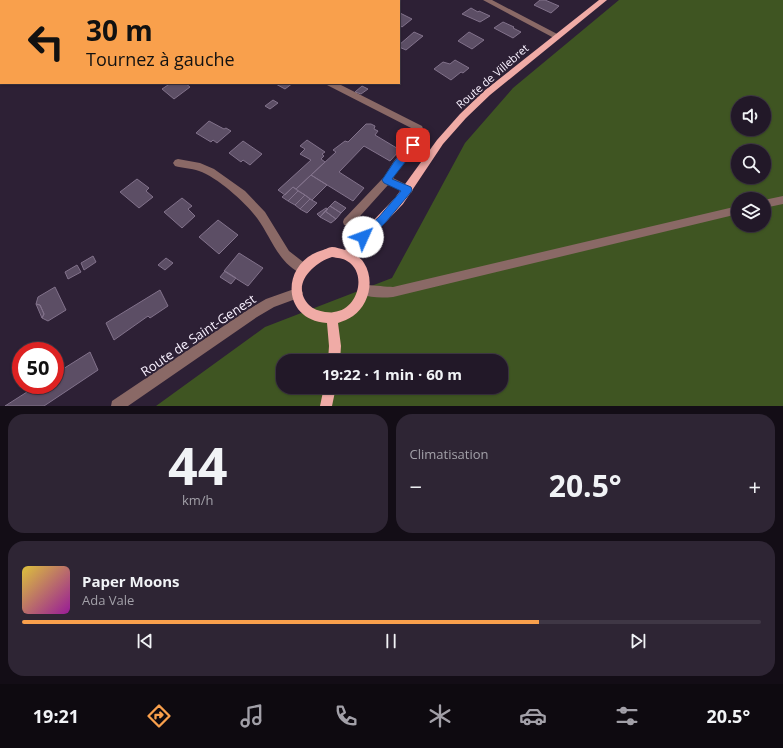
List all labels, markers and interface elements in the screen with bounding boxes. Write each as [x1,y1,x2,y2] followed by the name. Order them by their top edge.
[86,11,153,49] text: 30 m
[20,16,72,68] icon: left
[453,40,531,112] street label: Route de Villebret
[86,47,235,71] text: Tournez à gauche
[731,96,771,232] map controls
[731,96,771,136] button: sound
[396,128,430,162] pin
[402,134,424,156] icon: arrive
[731,144,771,184] button: search
[731,192,771,232] button: layers
[342,216,384,258] position arrow
[137,290,259,380] street label: Route de Saint-Genest
[12,342,64,394] speed limit sign: 50
[322,364,462,384] text: 19:22 · 1 min · 60 m
[168,429,227,500] text: 44
[410,445,489,463] text: Climatisation
[549,465,622,506] text: 20.5°
[410,471,422,501] text: −
[748,471,761,501] text: +
[182,491,214,509] text: km/h
[82,571,180,591] text: Paper Moons
[82,591,134,609] text: Ada Vale
[134,630,156,652] icon: previous
[380,630,402,652] icon: pause
[627,630,649,652] icon: next
[145,702,173,730] icon: directions
[238,702,266,730] icon: music
[332,702,360,730] icon: phone
[426,702,454,730] icon: climate
[519,702,547,730] icon: car
[613,702,641,730] icon: filters
[33,704,79,728] text: 19:21
[706,704,750,728] text: 20.5°

